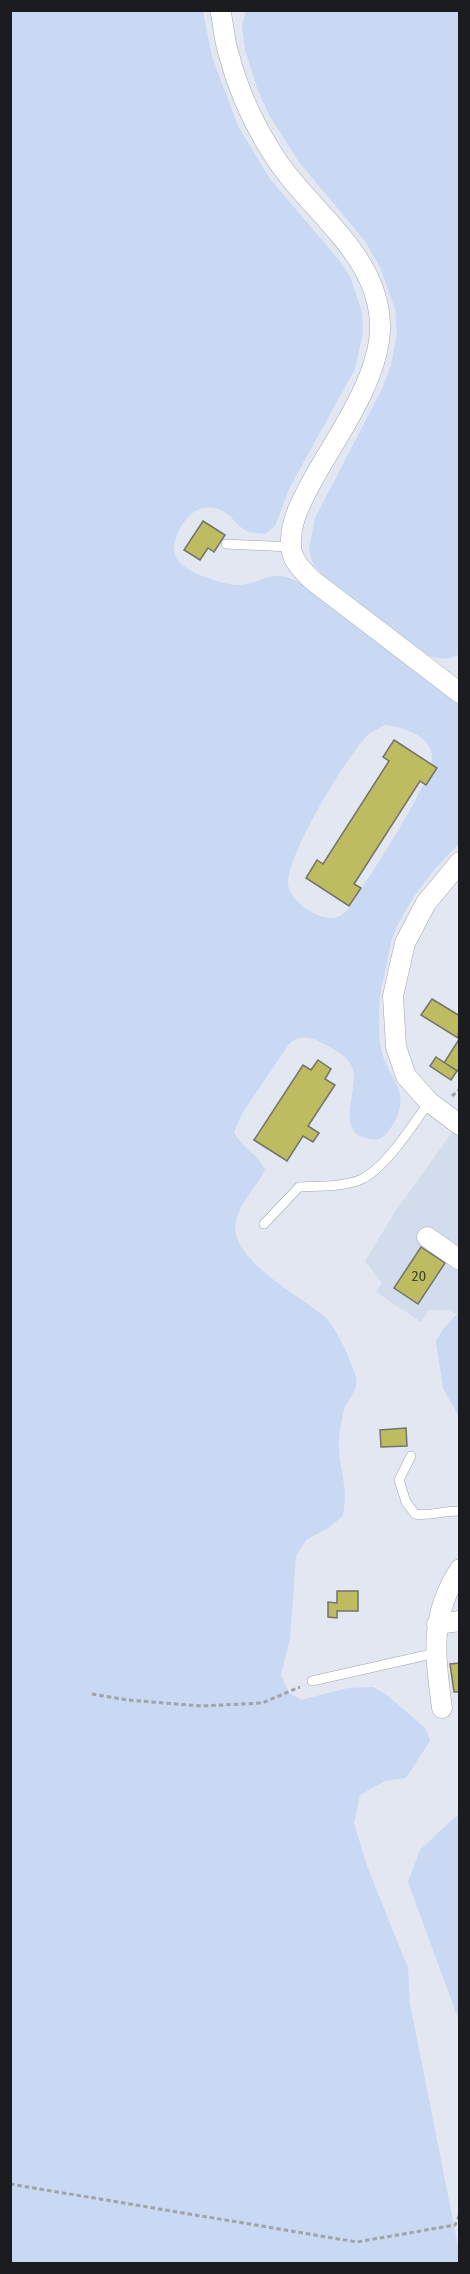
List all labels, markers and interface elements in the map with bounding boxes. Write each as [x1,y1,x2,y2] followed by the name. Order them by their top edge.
[412,1267,426,1285] house number: 20

